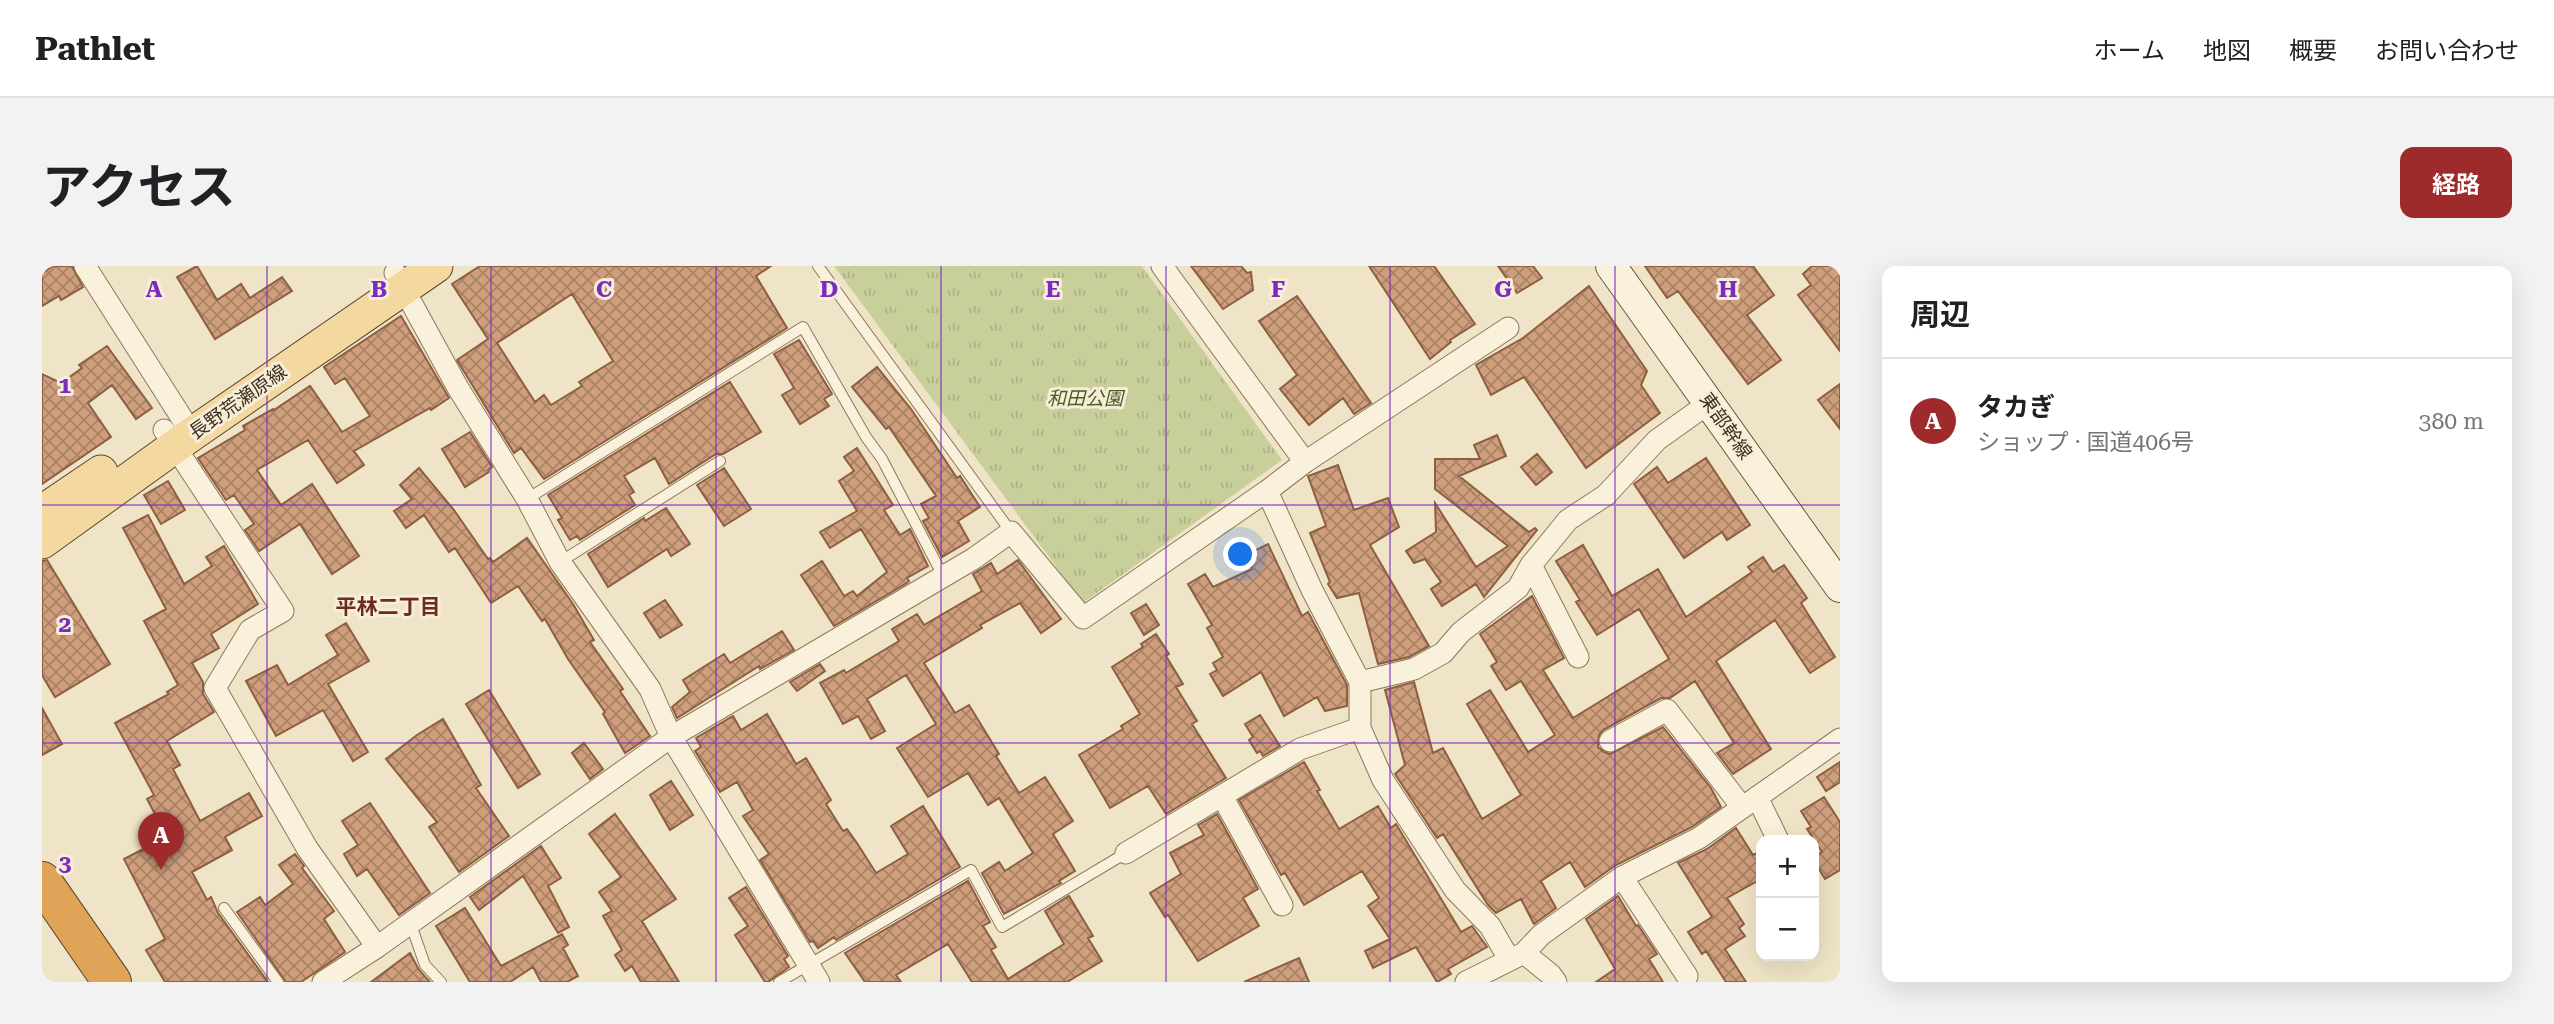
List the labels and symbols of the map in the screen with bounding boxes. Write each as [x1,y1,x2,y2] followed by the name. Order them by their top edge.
[146,276,163,303] text: A
[371,276,387,303] text: B
[596,276,612,303] text: C
[820,276,838,303] text: D
[1046,276,1060,303] text: E
[1271,276,1285,303] text: F
[1494,276,1512,303] text: G
[1719,276,1738,303] text: H
[185,360,291,444] street label: 長野荒瀬原線
[59,372,72,399] text: 1
[1047,387,1126,410] park label: 和田公園
[1695,388,1757,464] street label: 東部幹線
[1223,537,1257,571] your location
[336,595,441,619] district label: 平林二丁目
[59,611,71,638] text: 2
[138,812,184,870] pin: A
[59,850,72,877] text: 3

